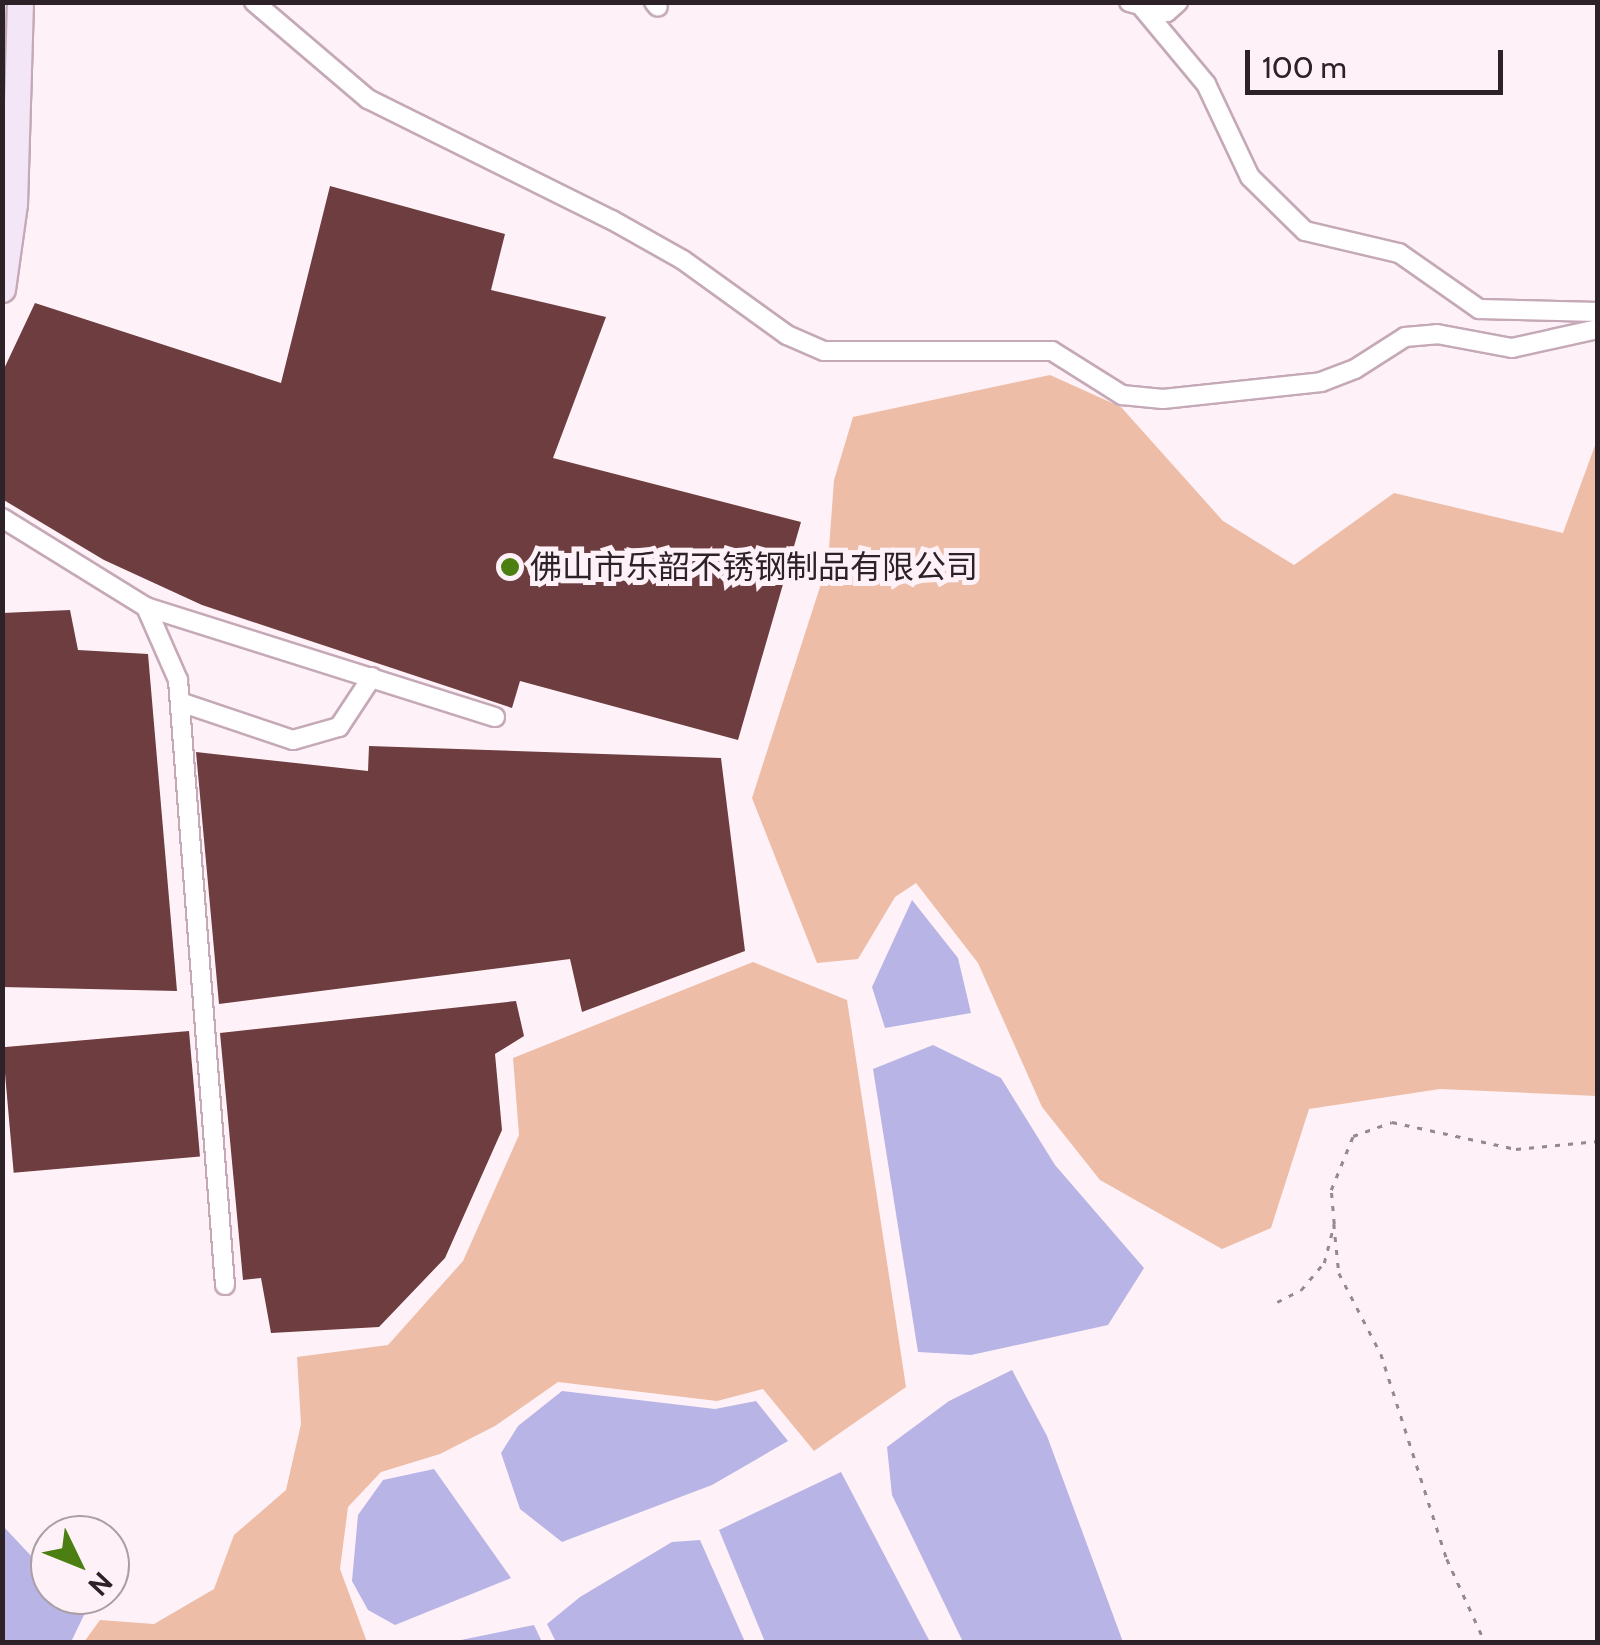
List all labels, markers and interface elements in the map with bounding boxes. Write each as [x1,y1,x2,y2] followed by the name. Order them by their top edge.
[1250,30,1508,92] scale bar
[1262,49,1347,86] text: 100 m
[530,548,978,586] place label: 佛山市乐韶不锈钢制品有限公司
[499,556,521,578] marker: 佛山市乐韶不锈钢制品有限公司
[30,1515,130,1615] north arrow
[81,1565,120,1603] text: N

